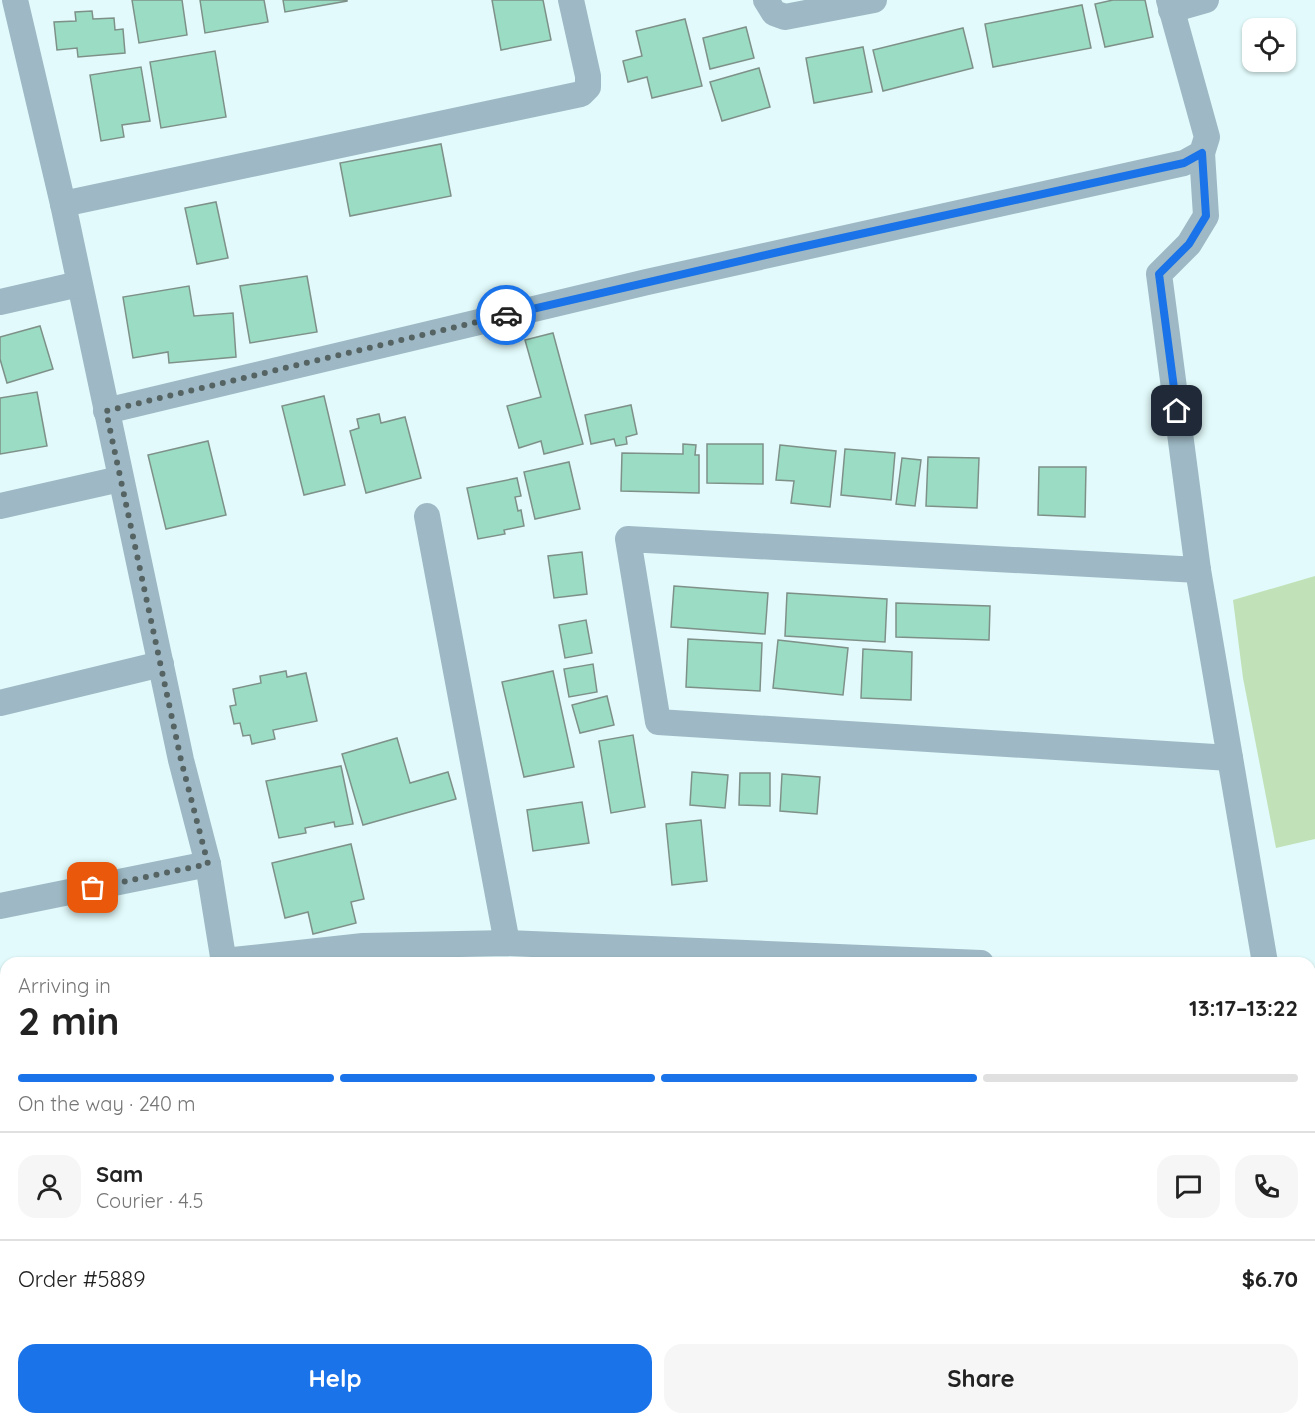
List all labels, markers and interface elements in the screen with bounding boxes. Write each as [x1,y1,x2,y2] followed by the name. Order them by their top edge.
[1242,18,1296,72] map controls
[1242,18,1296,72] button: locate
[476,285,536,345] courier
[490,299,523,332] icon: car
[1151,385,1202,436] pin
[1160,394,1193,427] icon: home
[67,862,118,913] pin
[76,871,109,904] icon: bag
[18,973,111,998] text: Arriving in
[1189,994,1298,1022] text: 13:17–13:22
[18,996,120,1045] text: 2 min
[18,1091,196,1116] text: On the way · 240 m
[18,1155,81,1218] button: person
[1157,1155,1220,1218] button: chat
[1235,1155,1298,1218] button: phone
[96,1160,143,1188] text: Sam
[96,1188,203,1213] text: Courier · 4.5
[18,1265,146,1293] text: Order #5889
[1242,1265,1298,1293] text: $6.70
[18,1344,652,1413] button: Help
[664,1344,1298,1413] button: Share

